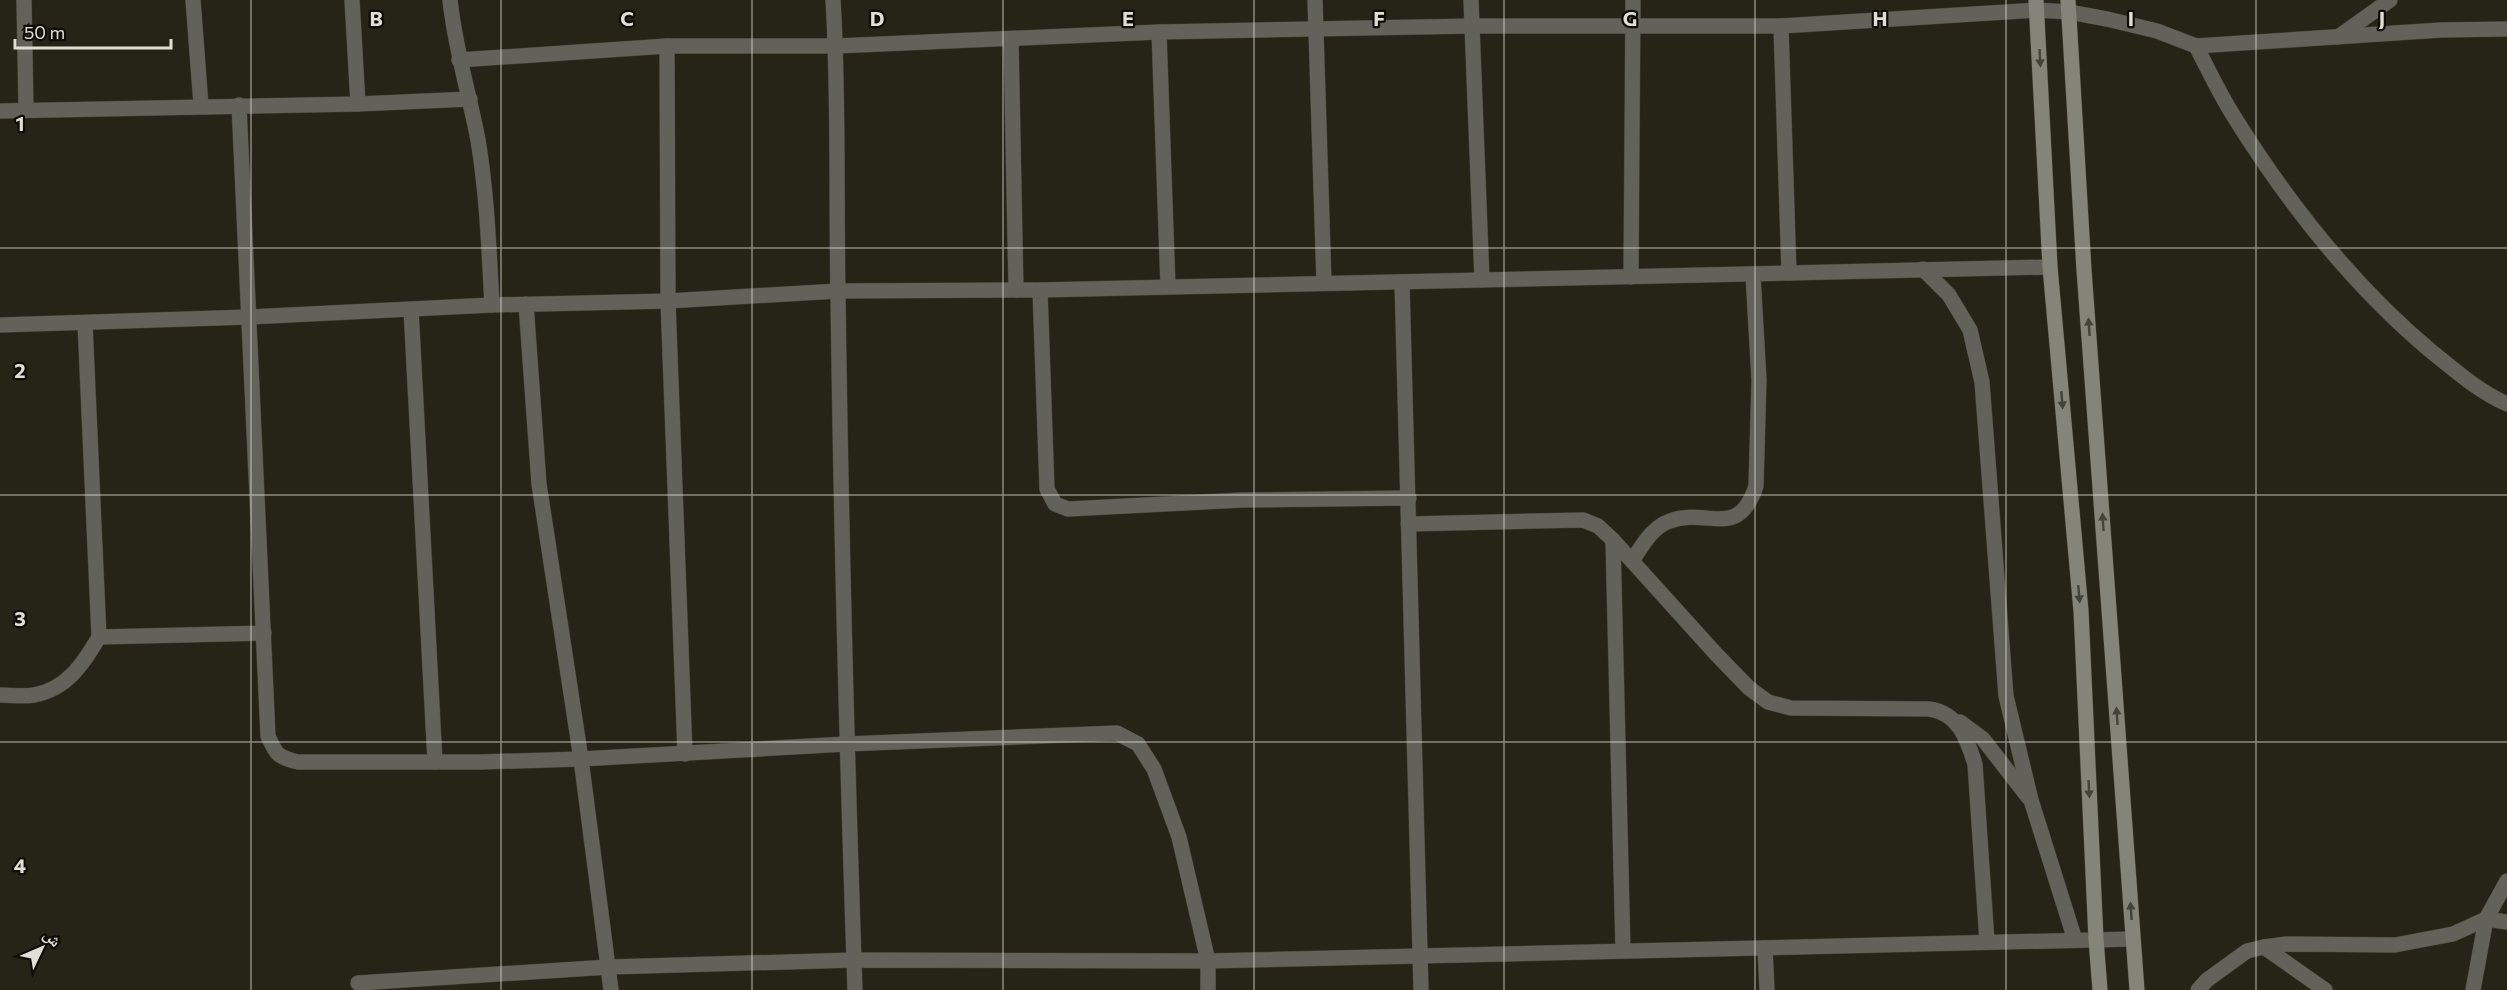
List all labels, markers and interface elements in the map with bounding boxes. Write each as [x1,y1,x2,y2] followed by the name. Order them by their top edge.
[369,6,383,30] text: B
[620,6,634,30] text: C
[870,6,884,30] text: D
[1122,6,1134,30] text: E
[1373,6,1385,30] text: F
[1623,6,1637,30] text: G
[1873,6,1888,30] text: H
[2128,6,2134,30] text: I
[2379,6,2385,30] text: J
[15,12,171,50] scale bar
[24,21,65,43] text: 50 m
[2035,49,2044,68] one-way arrow
[15,111,25,135] text: 1
[2084,318,2093,337] one-way arrow
[14,358,26,382] text: 2
[2057,390,2067,409] one-way arrow
[2098,512,2108,531] one-way arrow
[2075,584,2084,603] one-way arrow
[14,606,26,630] text: 3
[2112,707,2122,726] one-way arrow
[2084,779,2094,798] one-way arrow
[14,853,26,877] text: 4
[2126,901,2135,920] one-way arrow
[12,918,72,978] north arrow
[40,925,66,951] text: ش

